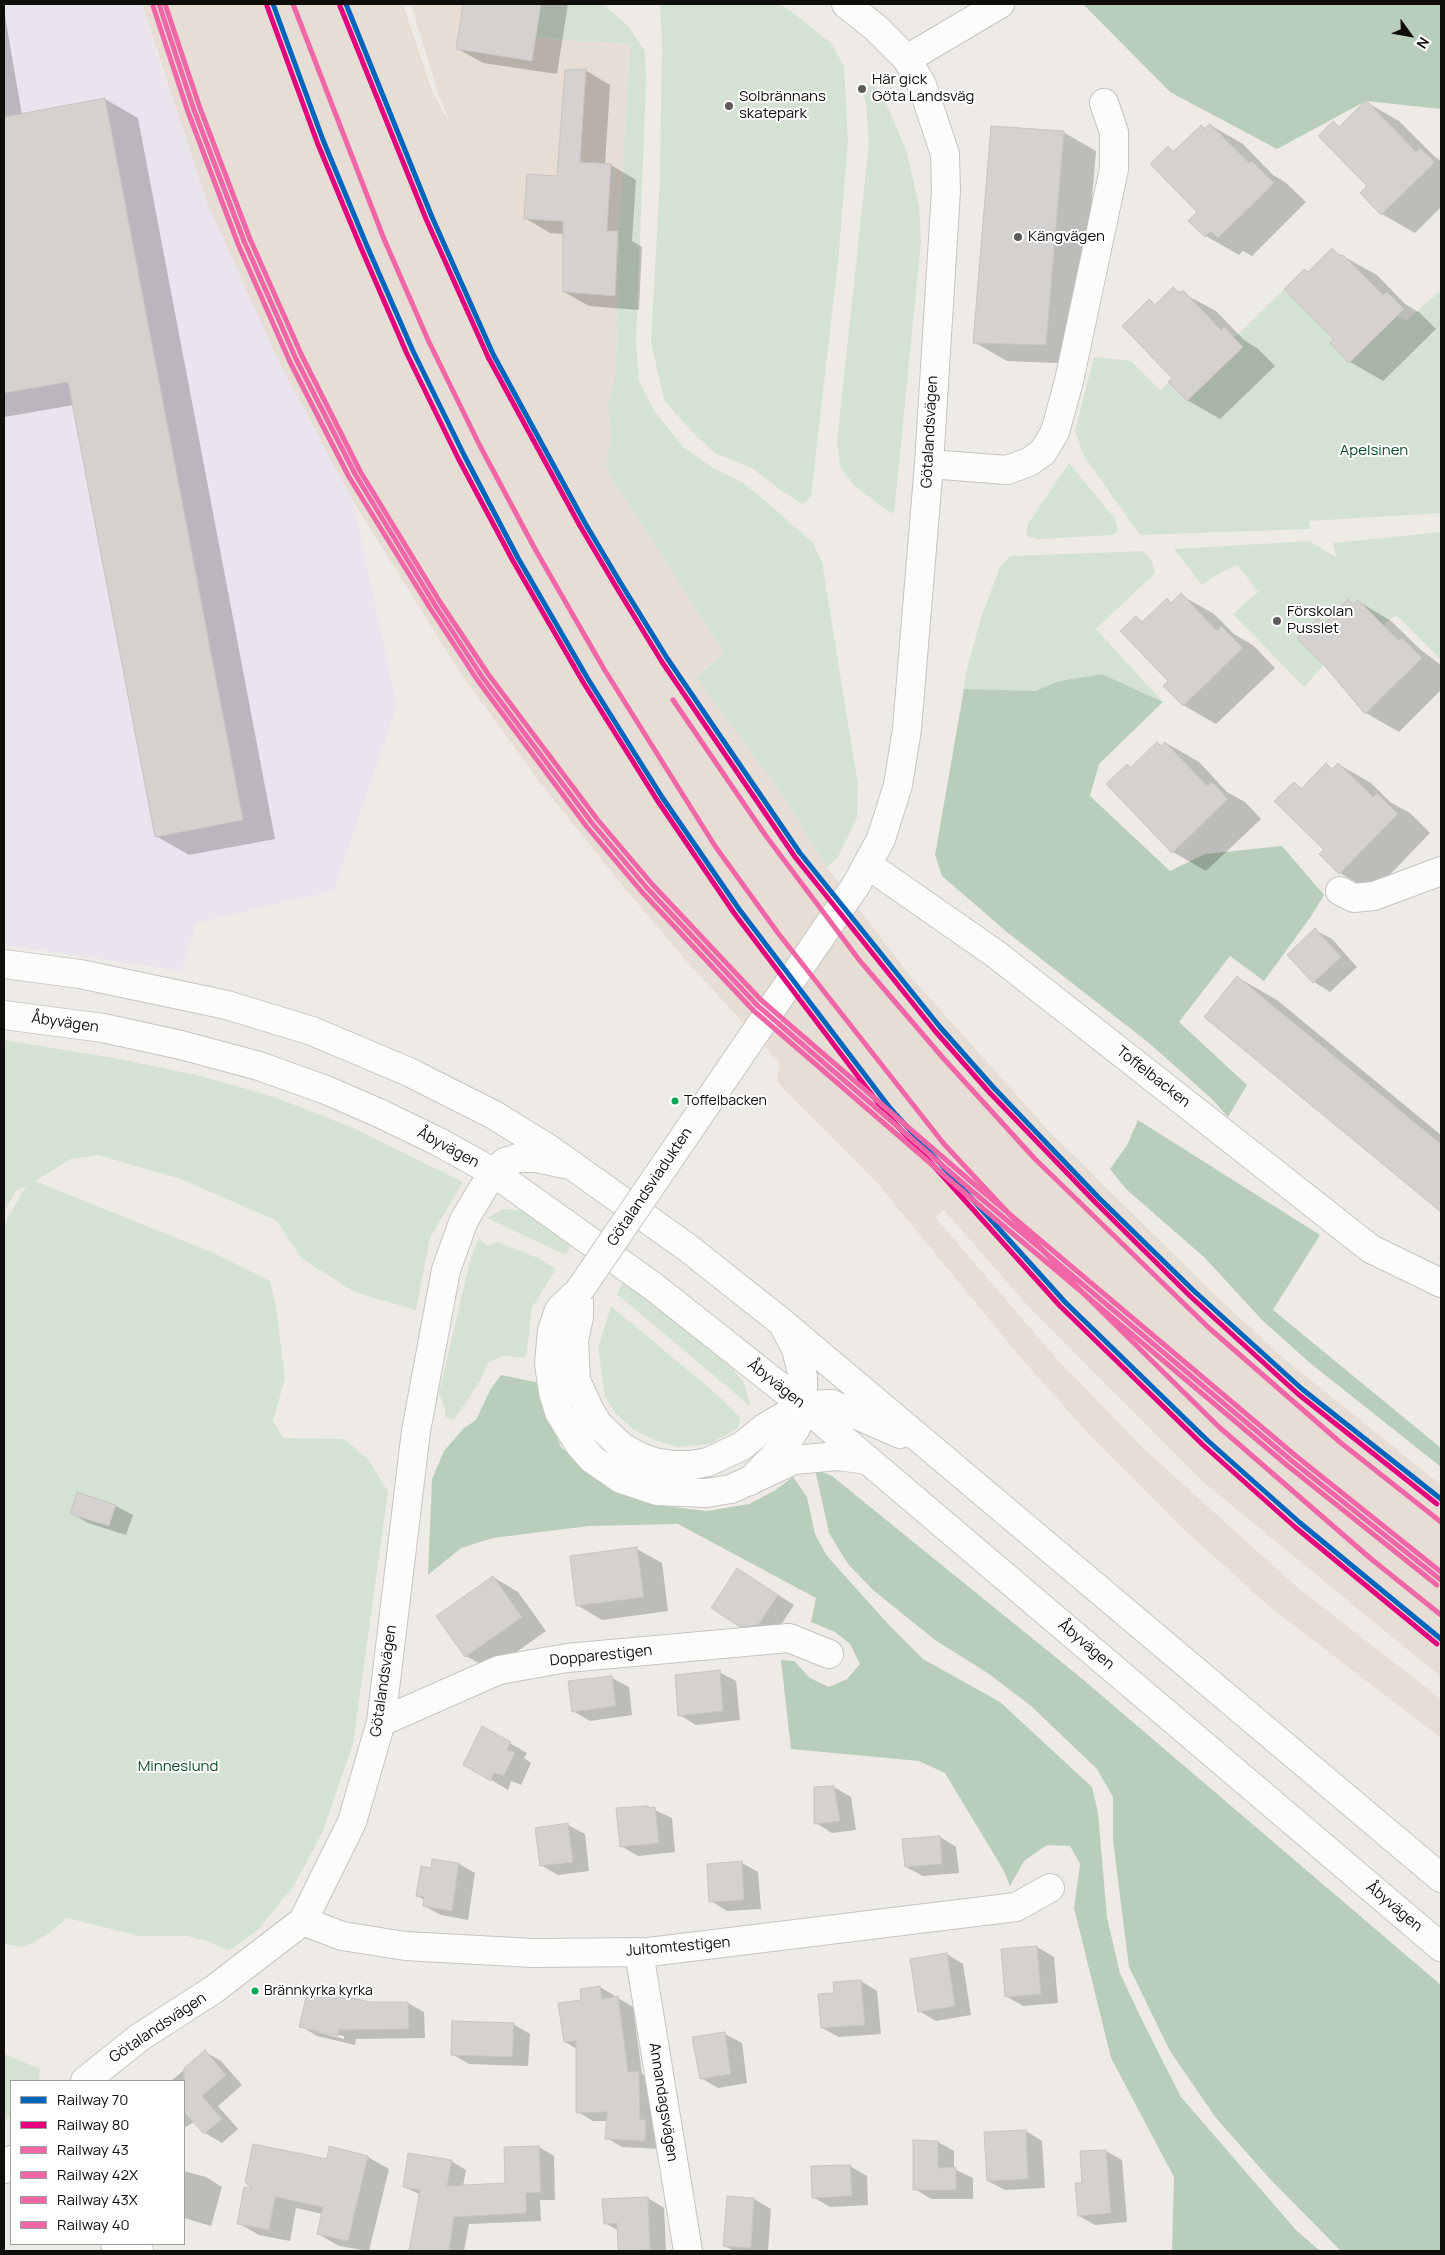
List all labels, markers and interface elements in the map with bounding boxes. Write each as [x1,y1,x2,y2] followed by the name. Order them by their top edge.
[1385,10,1435,60] north arrow
[1412,34,1434,53] text: N
[872,71,974,106] place label: Här gick Göta Landsväg
[856,83,868,95] marker: Här gick Göta Landsväg
[739,88,826,123] place label: Solbrännans skatepark
[723,100,735,112] marker: Solbrännans skatepark
[1028,228,1105,246] place label: Kängvägen
[1012,231,1024,243] marker: Kängvägen
[918,375,942,489] street label: Götalandsvägen
[1340,442,1408,460] park label: Apelsinen
[1287,603,1353,638] place label: Förskolan Pusslet
[1271,615,1283,627] marker: Förskolan Pusslet
[30,1009,100,1037] street label: Åbyvägen
[1112,1043,1194,1111] street label: Toffelbacken
[684,1093,767,1109] place label: Toffelbacken
[670,1096,680,1106] marker: Toffelbacken
[414,1124,482,1172] street label: Åbyvägen
[604,1124,696,1250] street label: Götalandsviadukten
[744,1356,808,1412] street label: Åbyvägen
[1054,1616,1118,1674] street label: Åbyvägen
[367,1624,401,1738] street label: Götalandsvägen
[549,1642,653,1670] street label: Dopparestigen
[138,1758,218,1776] park label: Minneslund
[1362,1878,1426,1936] street label: Åbyvägen
[625,1933,731,1961] street label: Jultomtestigen
[264,1983,373,1999] place label: Brännkyrka kyrka
[250,1986,260,1996] marker: Brännkyrka kyrka
[106,1989,210,2067] street label: Götalandsvägen
[645,2041,681,2163] street label: Annandagsvägen
[10,2080,185,2245] legend
[57,2089,128,2110] text: Railway 70
[57,2114,130,2135] text: Railway 80
[57,2139,129,2160] text: Railway 43
[57,2164,138,2185] text: Railway 42X
[57,2189,138,2210] text: Railway 43X
[57,2214,130,2235] text: Railway 40

